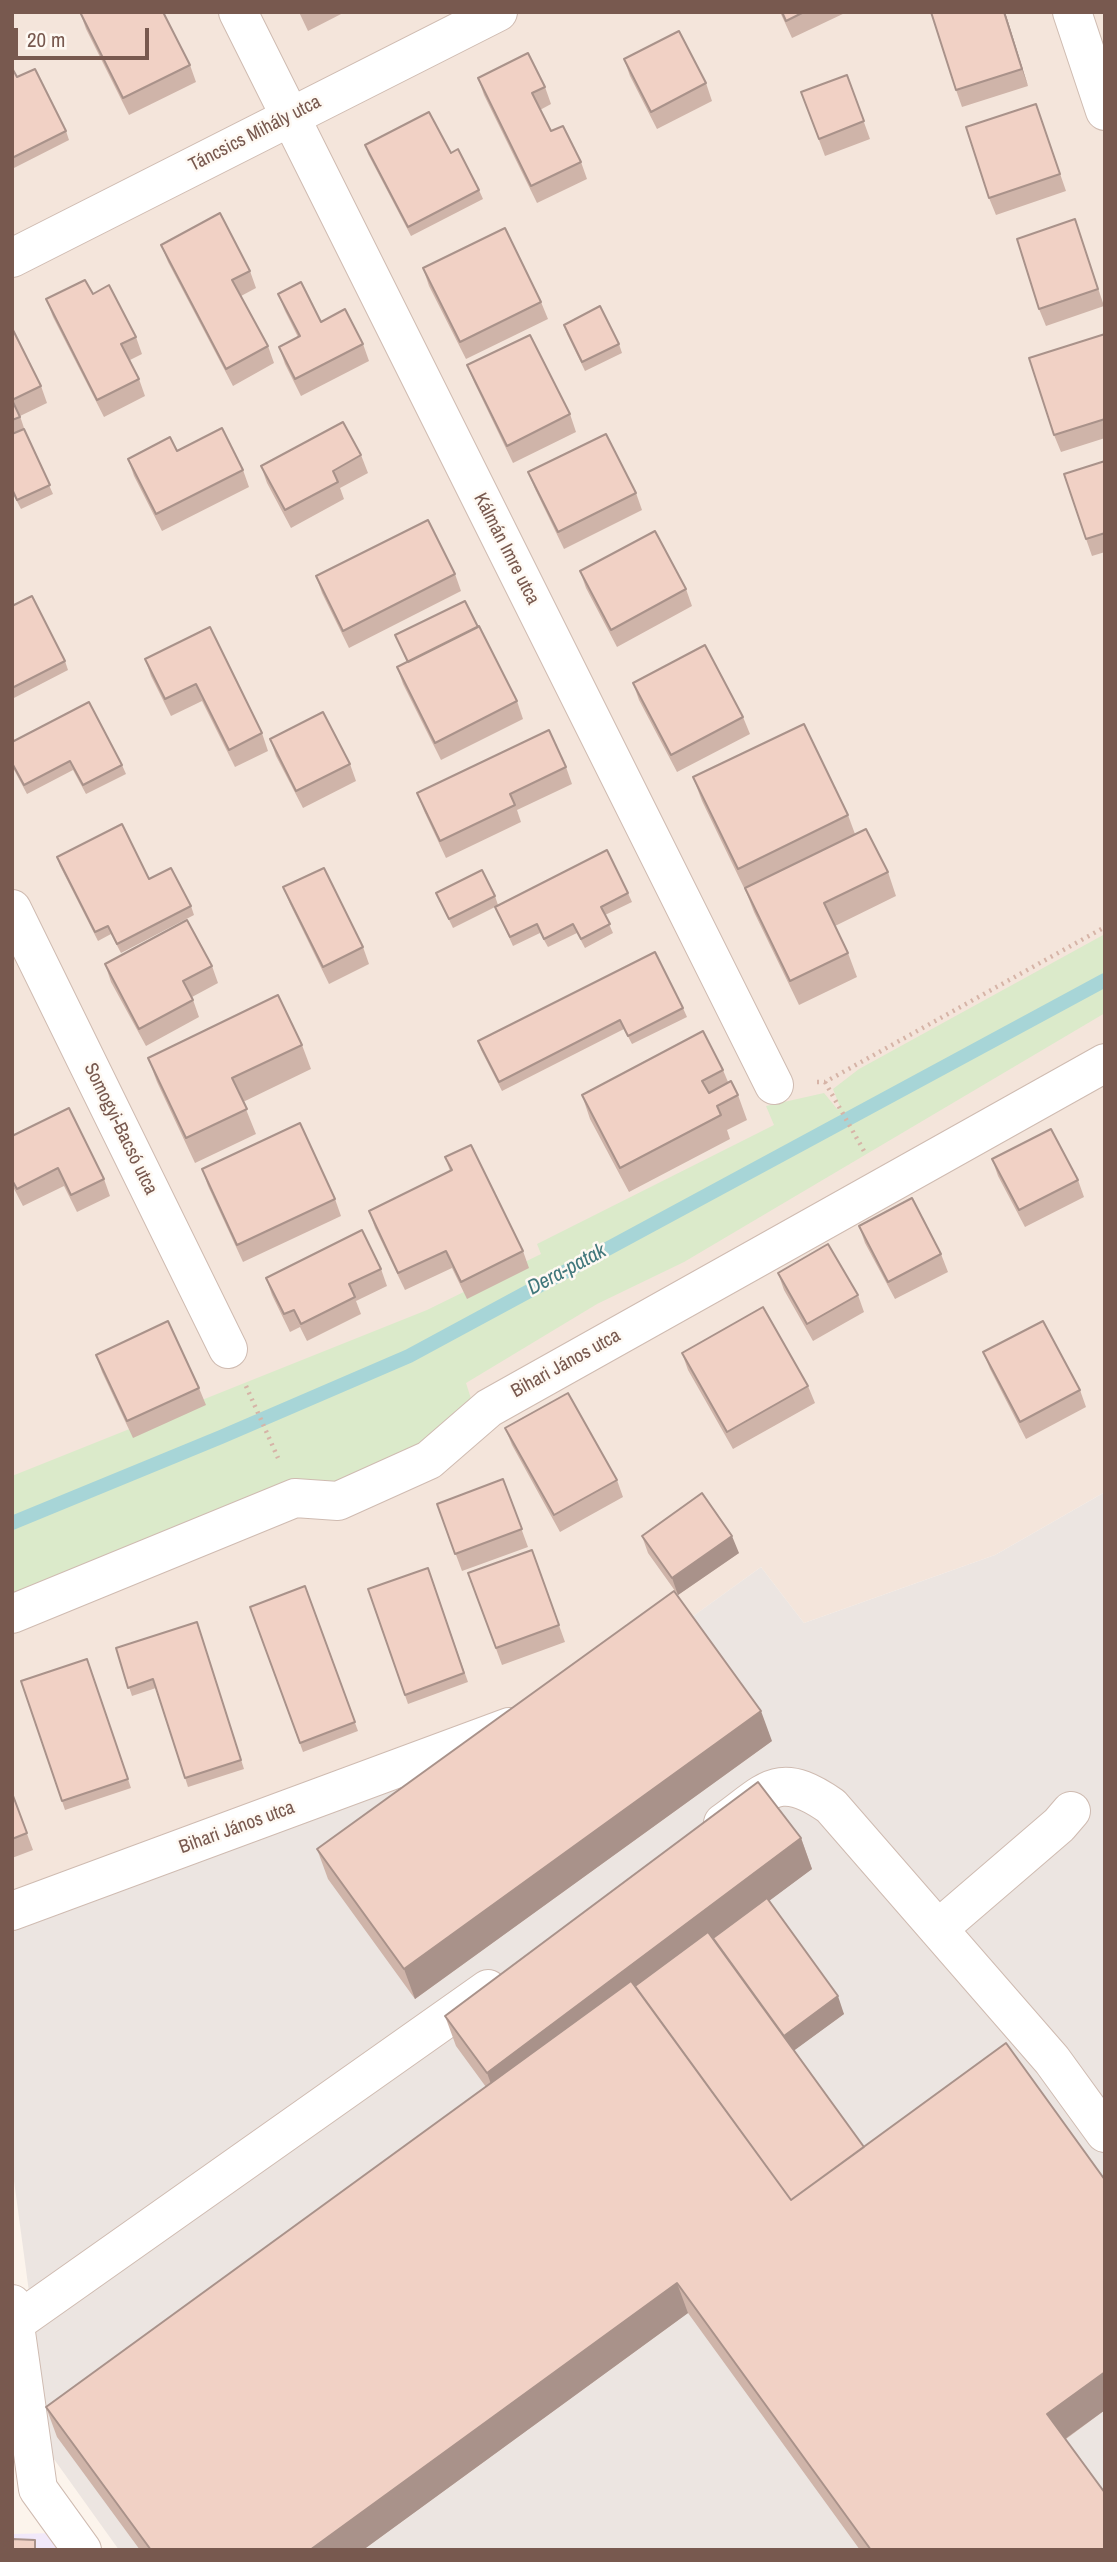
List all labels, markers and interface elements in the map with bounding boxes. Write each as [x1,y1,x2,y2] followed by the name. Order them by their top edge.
[18,14,152,58] scale bar
[27,25,65,54] text: 20 m
[185,91,325,177] street label: Táncsics Mihály utca
[468,489,544,609] street label: Kálmán Imre utca
[78,1059,162,1199] street label: Somogyi-Bacsó utca
[523,1239,611,1301] water label: Dera-patak
[507,1325,625,1403] street label: Bihari János utca
[176,1797,298,1859] street label: Bihari János utca

